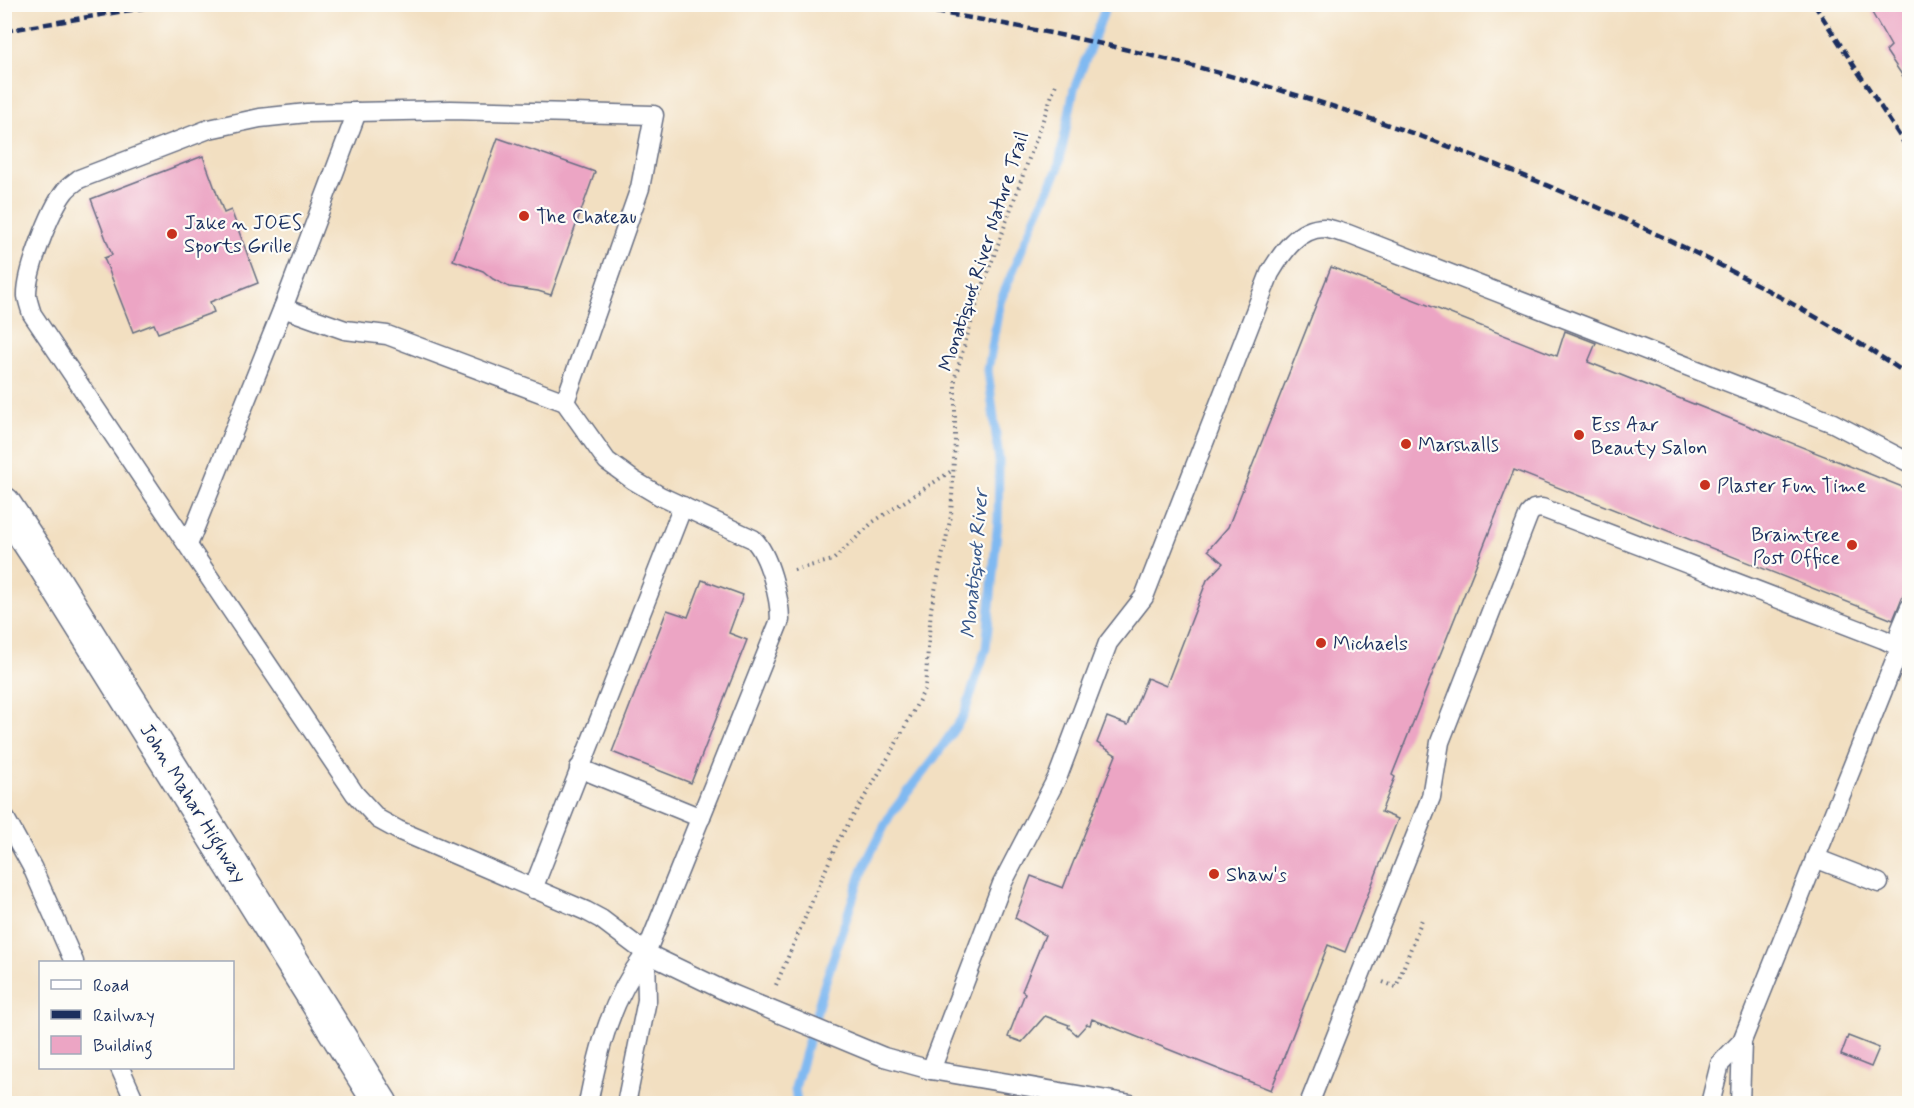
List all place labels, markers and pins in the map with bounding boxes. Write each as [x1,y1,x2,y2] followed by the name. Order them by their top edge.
[536,204,637,231] place label: The Chateau
[517,209,531,223] marker: The Chateau
[184,210,302,260] place label: Jake n JOES Sports Grille
[165,227,179,241] marker: Jake n JOES Sports Grille
[1591,412,1707,462] place label: Ess Aar Beauty Salon
[1572,428,1586,442] marker: Ess Aar Beauty Salon
[1418,432,1499,459] place label: Marshalls
[1399,437,1413,451] marker: Marshalls
[1717,473,1867,500] place label: Plaster Fun Time
[1698,478,1712,492] marker: Plaster Fun Time
[1751,522,1840,572] place label: Braintree Post Office
[1845,538,1859,552] marker: Braintree Post Office
[1333,631,1408,658] place label: Michaels
[1314,636,1328,650] marker: Michaels
[1226,862,1287,889] place label: Shaw's
[1207,867,1221,881] marker: Shaw's

